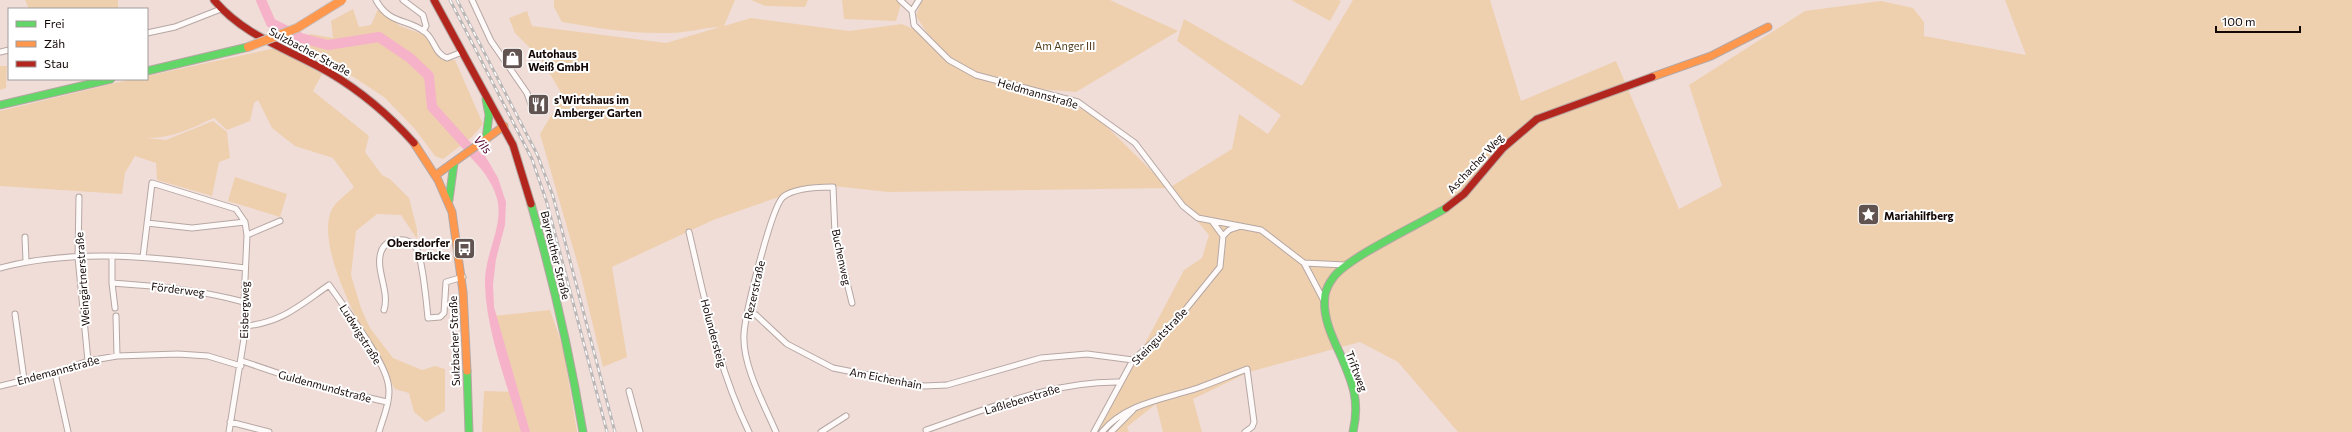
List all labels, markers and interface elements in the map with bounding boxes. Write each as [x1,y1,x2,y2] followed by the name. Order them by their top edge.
[8,8,148,80] legend
[2216,8,2300,34] scale bar
[2222,14,2256,28] text: 100 m
[44,16,65,30] text: Frei
[267,24,353,78] street label: Sulzbacher Straße
[44,36,65,50] text: Zäh
[1035,39,1095,52] park label: Am Anger III
[499,46,525,72] shop icon: Autohaus Weiß GmbH
[528,47,589,73] place label: Autohaus Weiß GmbH
[44,56,69,70] text: Stau
[996,75,1080,111] street label: Heldmannstraße
[525,92,551,118] restaurant icon: s'Wirtshaus im Amberger Garten
[554,93,642,119] place label: s'Wirtshaus im Amberger Garten
[1444,131,1506,195] street label: Aschacher Weg
[471,132,495,156] water label: Vils
[1855,202,1881,228] place icon: Mariahilfberg
[539,209,573,301] street label: Bayreuther Straße
[1884,209,1954,222] place label: Mariahilfberg
[830,228,854,286] street label: Buchenweg
[72,231,92,326] street label: Weingärtnerstraße
[452,235,478,261] bus stop icon: Obersdorfer Brücke
[387,236,450,262] place label: Obersdorfer Brücke
[741,259,767,321] street label: Rezerstraße
[151,279,206,299] street label: Förderweg
[237,281,251,339] street label: Eisbergweg
[446,295,462,386] street label: Sulzbacher Straße
[699,297,729,369] street label: Holundersteig
[337,302,385,367] street label: Ludwigstraße
[1129,305,1190,367] street label: Steingutstraße
[1343,349,1371,393] street label: Triftweg
[15,353,101,387] street label: Endemannstraße
[849,365,923,391] street label: Am Eichenhain
[277,367,373,405] street label: Guldenmundstraße
[983,381,1061,417] street label: Laßlebenstraße

